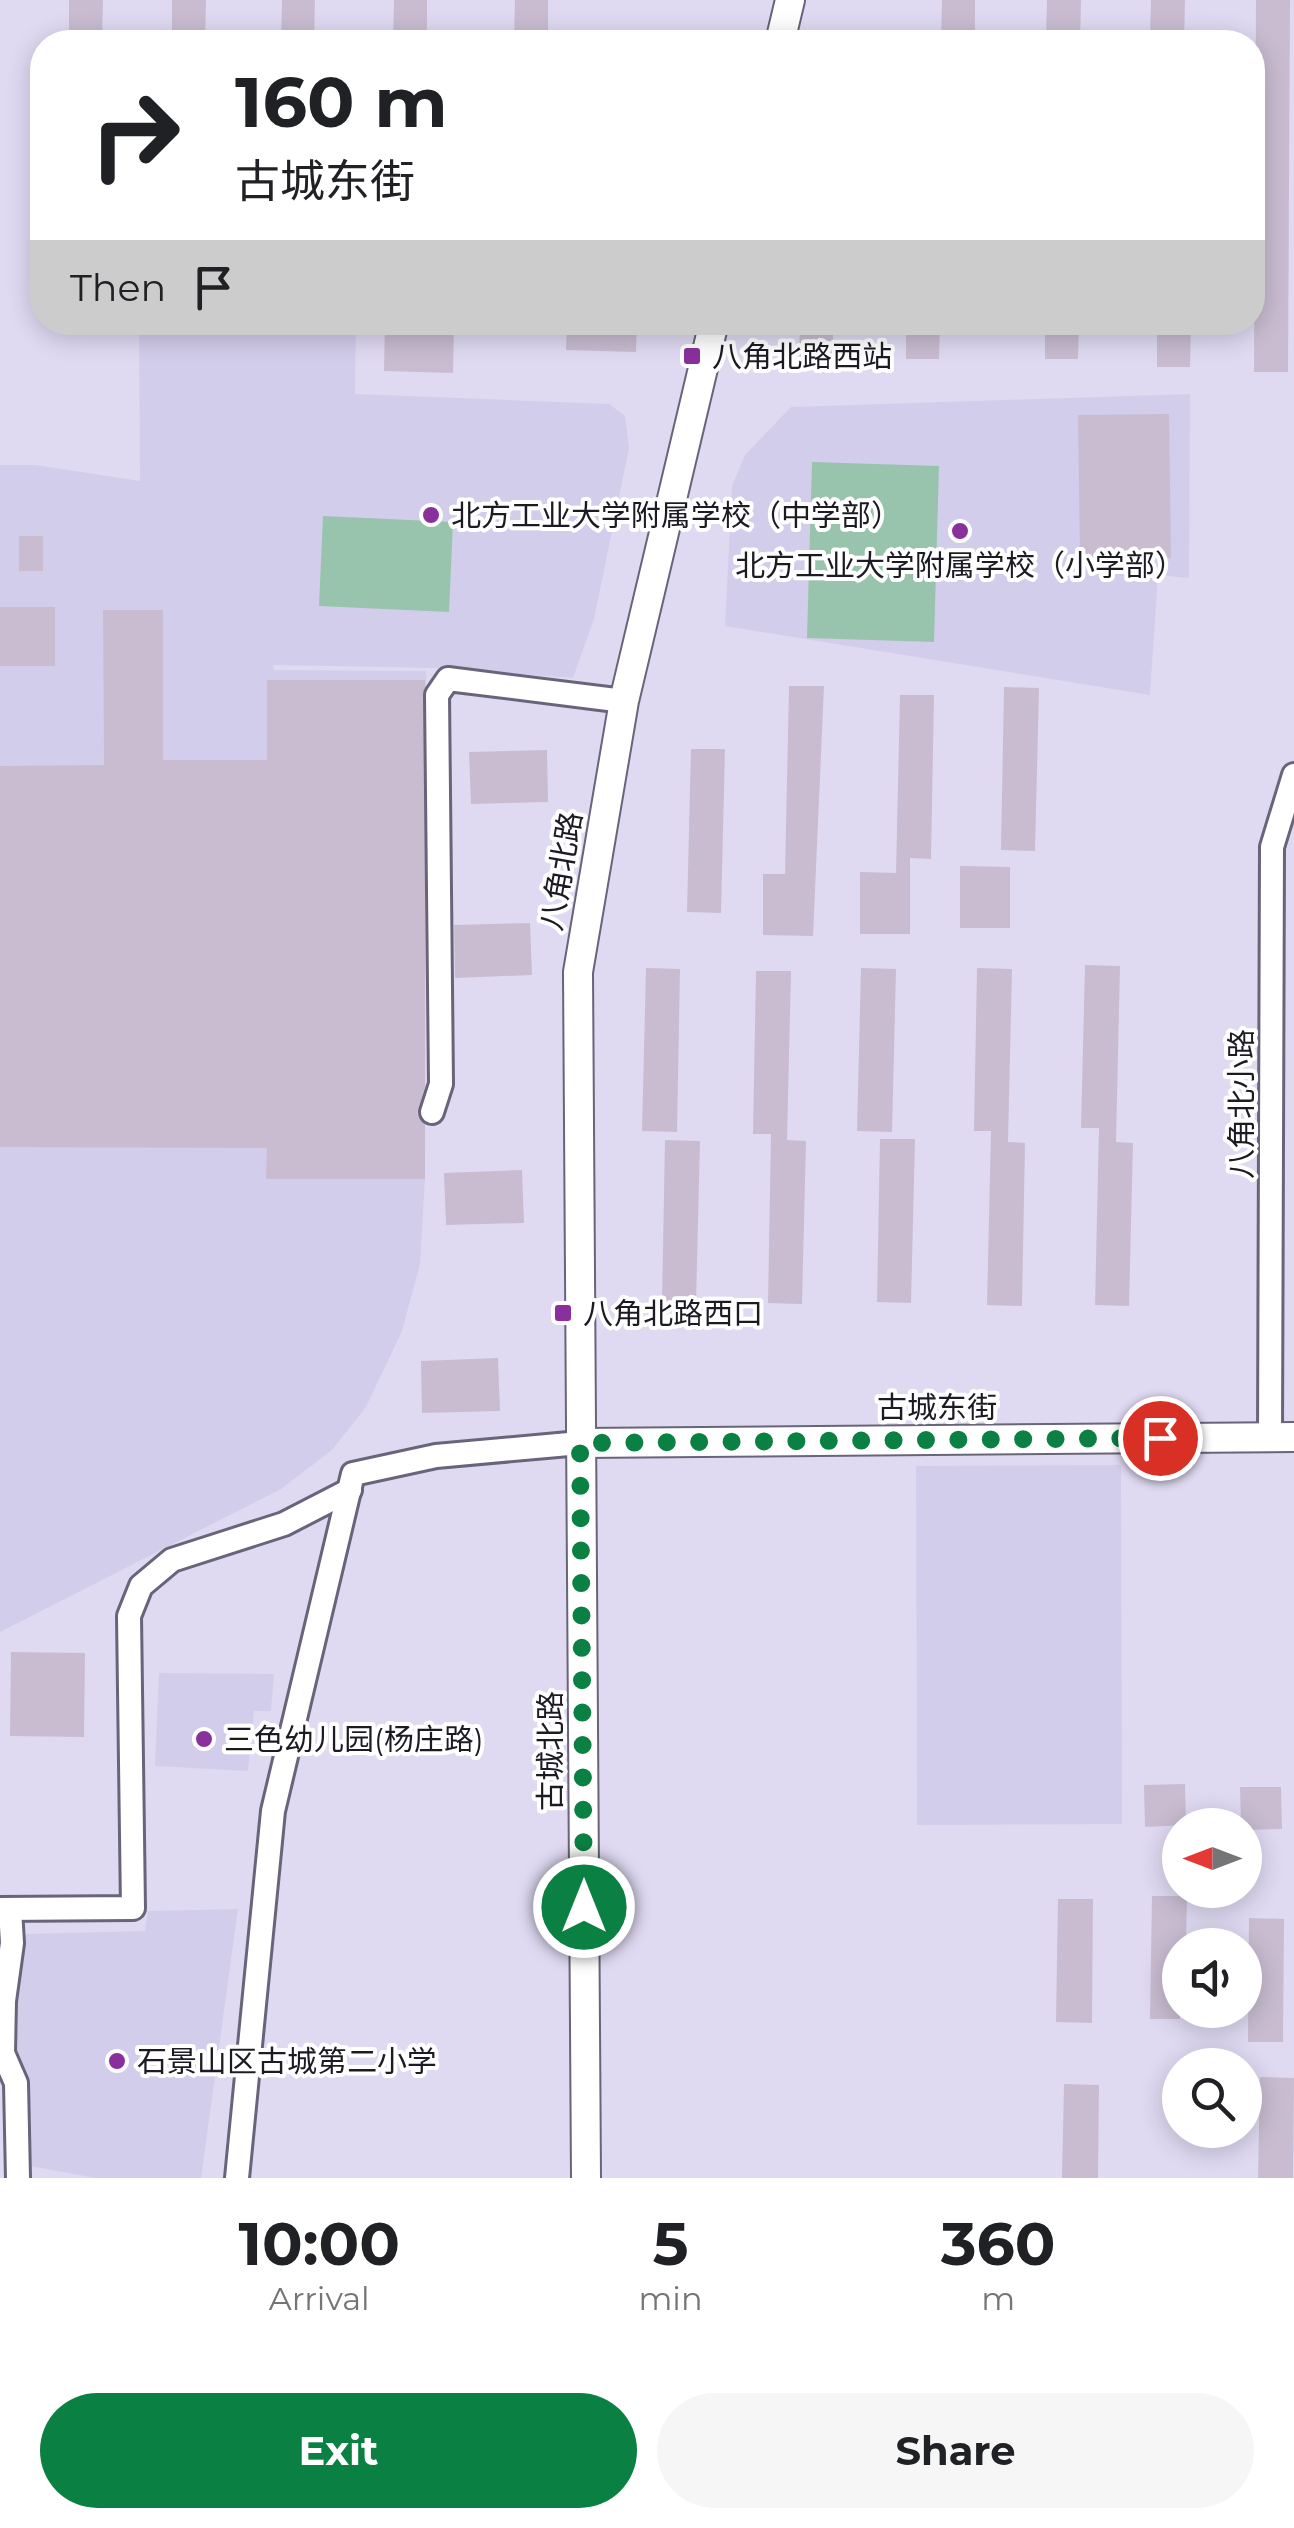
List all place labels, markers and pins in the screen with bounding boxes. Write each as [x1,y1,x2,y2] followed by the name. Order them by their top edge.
[712,338,892,375] place label: 八角北路西站
[681,345,703,367] marker: 八角北路西站
[451,497,901,534] place label: 北方工业大学附属学校（中学部）
[420,504,442,526] marker: 北方工业大学附属学校（中学部）
[949,520,971,542] marker: 北方工业大学附属学校（小学部）
[735,547,1185,584] place label: 北方工业大学附属学校（小学部）
[583,1295,763,1332] place label: 八角北路西口
[552,1302,574,1324] marker: 八角北路西口
[1118,1396,1203,1481] pin
[224,1721,484,1758] place label: 三色幼儿园(杨庄路)
[193,1728,215,1750] marker: 三色幼儿园(杨庄路)
[137,2043,437,2080] place label: 石景山区古城第二小学
[106,2050,128,2072] marker: 石景山区古城第二小学

